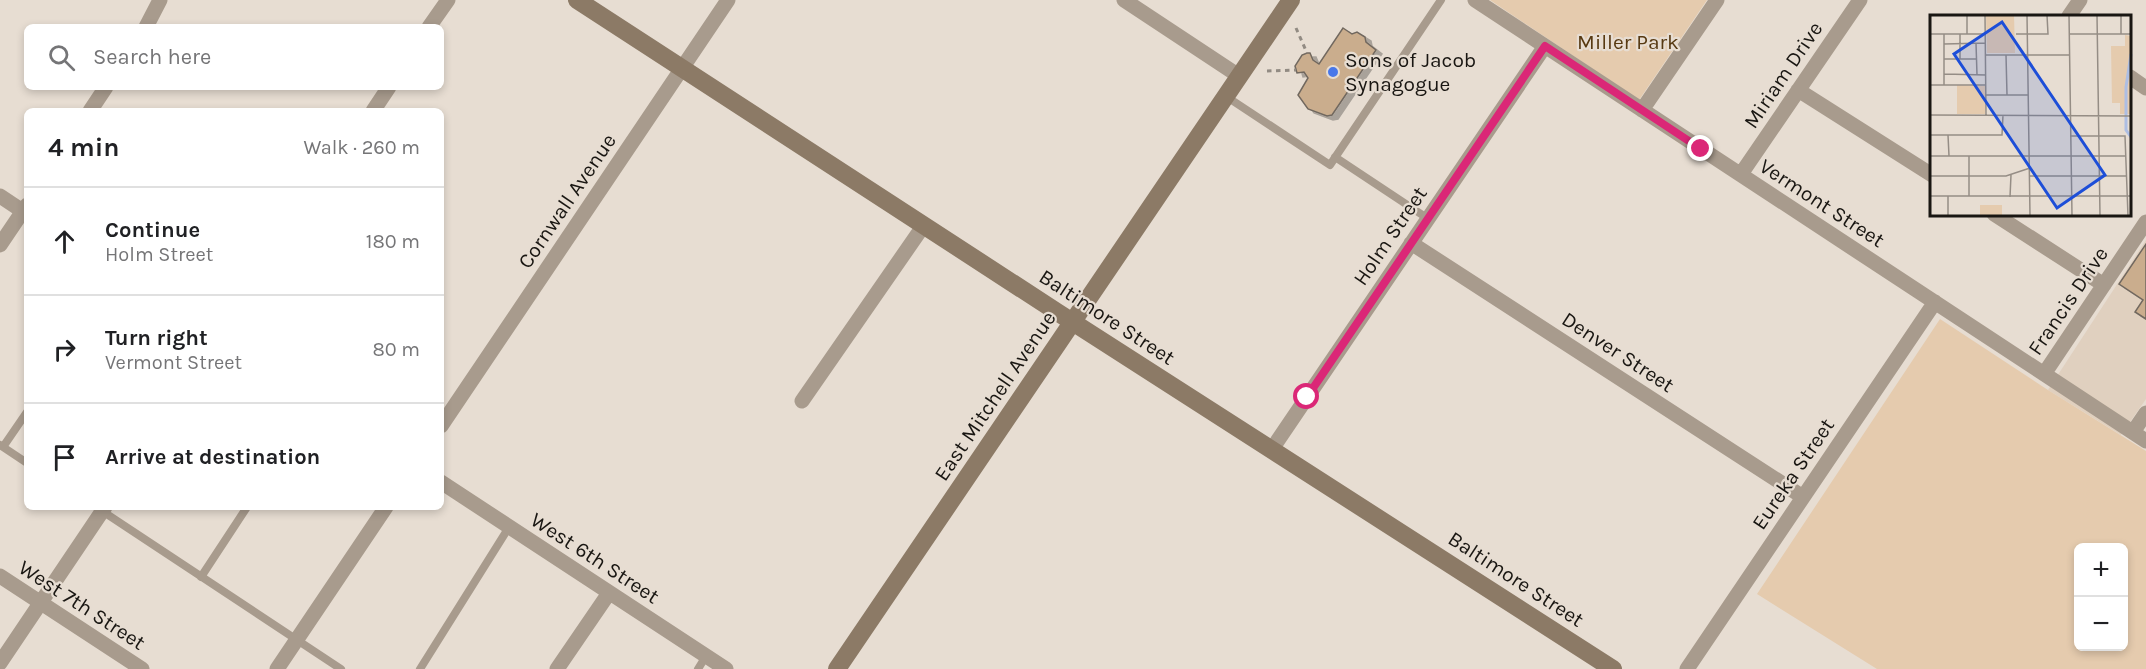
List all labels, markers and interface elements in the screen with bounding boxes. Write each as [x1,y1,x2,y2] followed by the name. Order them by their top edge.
[1930,15,2131,216] inset map
[1739,17,1827,133] street label: Miriam Drive
[24,24,444,90] search box
[1577,30,1679,54] park label: Miller Park
[45,41,78,74] icon: search
[93,44,211,70] text: Search here
[1345,48,1476,96] place label: Sons of Jacob Synagogue
[1326,65,1340,79] marker: Sons of Jacob Synagogue
[513,129,621,273] street label: Cornwall Avenue
[48,132,119,163] text: 4 min
[1687,135,1713,161] route end
[303,136,420,159] text: Walk · 260 m
[1755,154,1889,252] street label: Vermont Street
[1348,182,1432,290] street label: Holm Street
[105,217,200,243] text: Continue
[48,225,81,258] icon: ahead
[366,230,420,253] text: 180 m
[2023,242,2113,360] street label: Francis Drive
[105,243,213,266] text: Holm Street
[1035,264,1179,370] street label: Baltimore Street
[929,307,1061,485] street label: East Mitchell Avenue
[1557,307,1679,397] street label: Denver Street
[105,325,208,351] text: Turn right
[48,333,81,366] icon: right
[372,338,420,361] text: 80 m
[105,351,242,374] text: Vermont Street
[1293,383,1319,409] route start
[1747,414,1839,534] street label: Eureka Street
[48,441,81,474] icon: arrive
[105,444,320,470] text: Arrive at destination
[526,508,664,608] street label: West 6th Street
[1444,526,1588,632] street label: Baltimore Street
[2074,543,2128,651] map controls
[2074,543,2128,597] button: +
[14,555,150,655] street label: West 7th Street
[2074,597,2128,651] button: −

